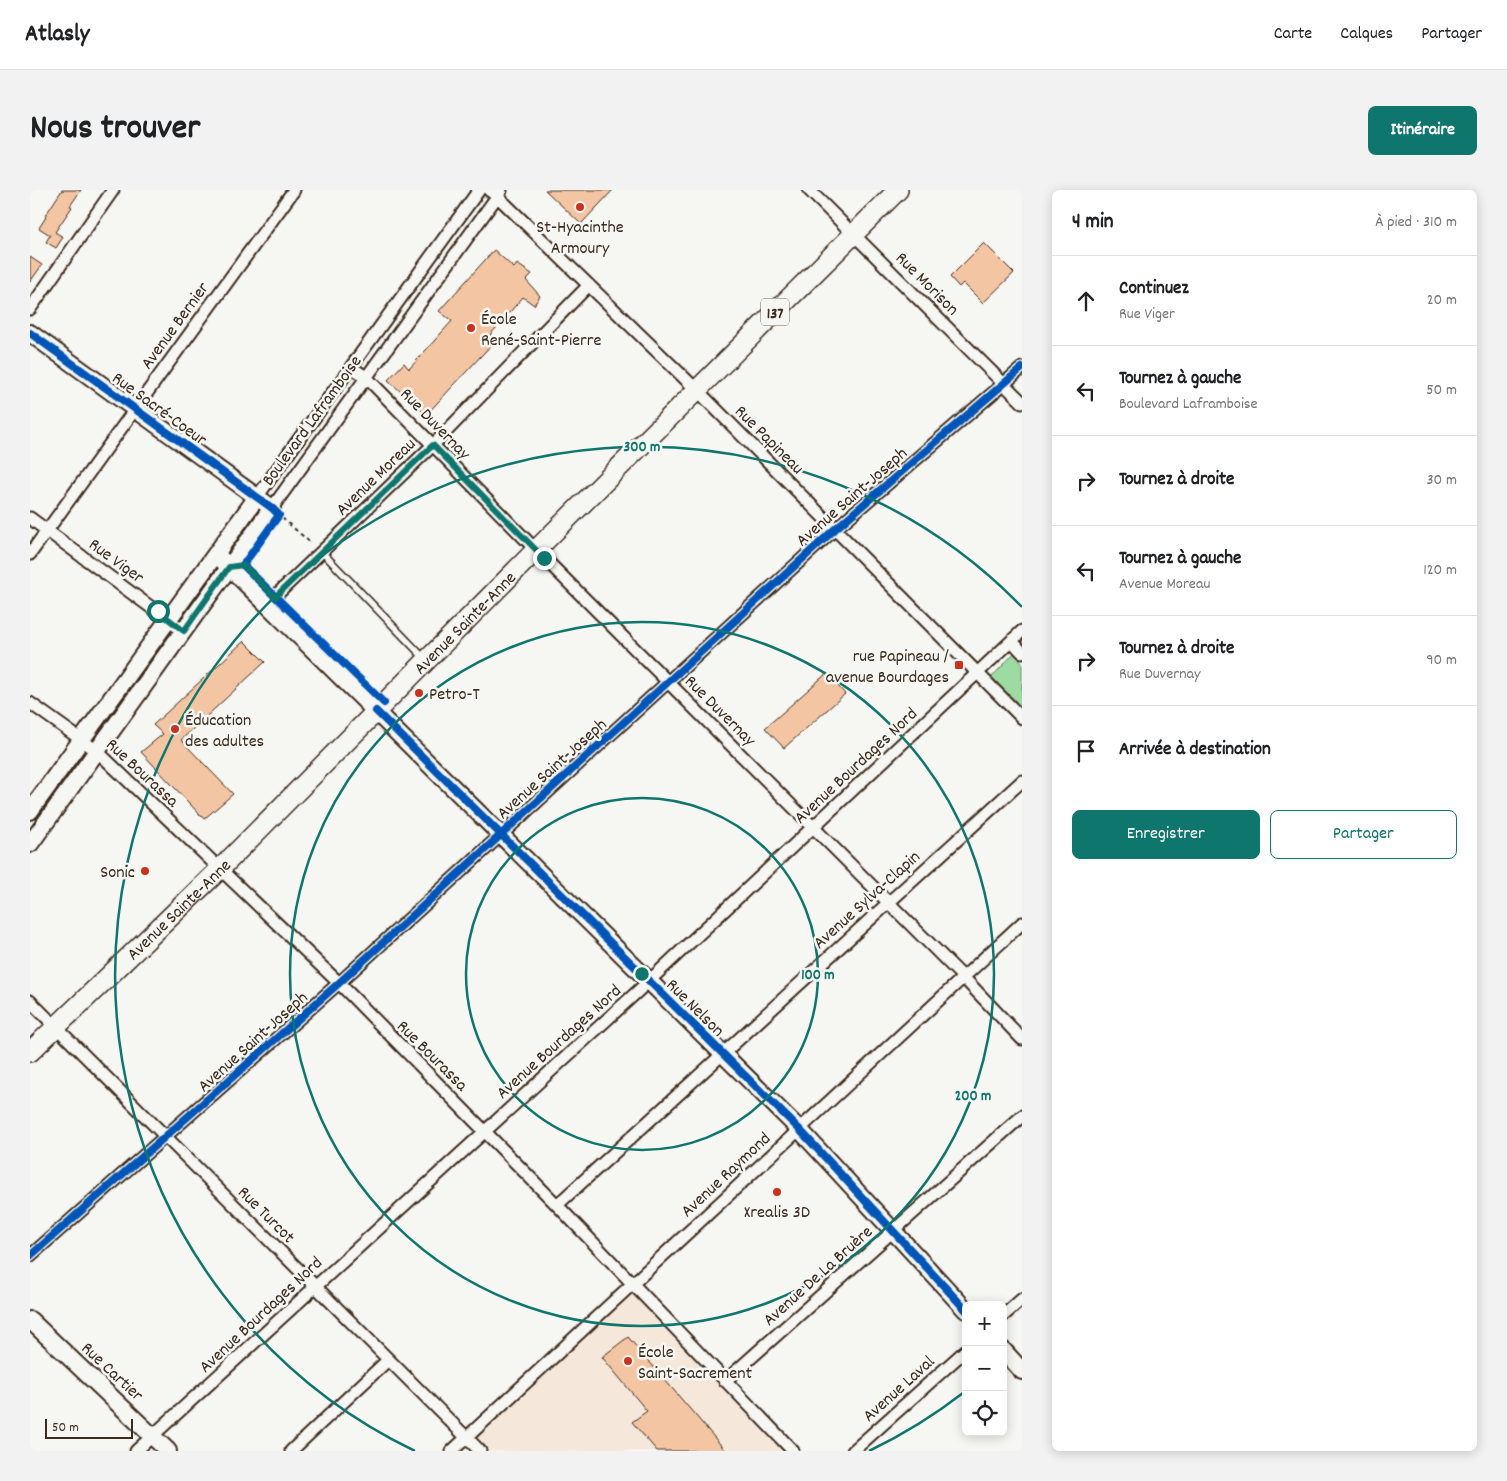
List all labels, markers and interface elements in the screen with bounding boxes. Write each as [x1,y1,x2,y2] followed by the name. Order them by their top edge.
[25,18,89,52] text: Atlasly
[1274,22,1312,47] text: Carte
[1340,22,1393,47] text: Calques
[1421,22,1482,47] text: Partager
[30,105,200,155] text: Nous trouver
[1368,106,1477,155] button: Itinéraire
[574,201,586,213] marker: St-Hyacinthe Armoury
[1072,208,1114,238] text: 4 min
[1375,211,1457,234] text: À pied · 310 m
[536,216,624,262] place label: St-Hyacinthe Armoury
[889,247,964,322] street label: Rue Morison
[1119,276,1189,303] text: Continuez
[136,277,217,375] street label: Avenue Bernier
[1072,287,1100,315] icon: ahead
[1427,289,1457,312] text: 20 m
[761,298,789,326] road number: 137
[1119,303,1175,326] text: Rue Viger
[481,308,601,354] place label: École René-Saint-Pierre
[465,322,477,334] marker: École René-Saint-Pierre
[257,351,369,492] street label: Boulevard Laframboise
[1119,366,1241,393] text: Tournez à gauche
[106,367,211,453] street label: Rue Sacré-Coeur
[1072,377,1100,405] icon: left
[1426,379,1457,402] text: 50 m
[393,383,476,467] street label: Rue Duvernay
[1119,393,1258,416] text: Boulevard Laframboise
[728,400,809,481] street label: Rue Papineau
[331,433,422,522] street label: Avenue Moreau
[624,437,660,459] text: 300 m
[791,442,914,553] street label: Avenue Saint-Joseph
[1072,467,1100,495] icon: right
[1119,467,1234,494] text: Tournez à droite
[1427,469,1457,492] text: 30 m
[83,533,149,591] street label: Rue Viger
[1119,546,1241,573] text: Tournez à gauche
[533,547,556,570] route end
[1072,557,1100,585] icon: left
[1423,559,1457,582] text: 120 m
[409,567,523,681] street label: Avenue Sainte-Anne
[1119,573,1210,596] text: Avenue Moreau
[147,600,170,623] route start
[1119,636,1234,663] text: Tournez à droite
[826,645,949,691] place label: rue Papineau / avenue Bourdages
[1072,647,1100,675] icon: right
[1426,649,1457,672] text: 90 m
[953,659,965,671] marker: rue Papineau / avenue Bourdages
[1119,663,1201,686] text: Rue Duvernay
[678,670,761,754] street label: Rue Duvernay
[429,683,480,708] place label: Petro-T
[413,687,425,699] marker: Petro-T
[789,703,924,831] street label: Avenue Bourdages Nord
[185,709,264,755] place label: Éducation des adultes
[492,713,613,826] street label: Avenue Saint-Joseph
[169,723,181,735] marker: Éducation des adultes
[99,733,184,815] street label: Rue Bourassa
[1072,737,1100,765] icon: arrive
[1119,737,1271,764] text: Arrivée à destination
[1072,810,1260,859] button: Enregistrer
[1270,810,1457,859] button: Partager
[809,846,927,956] street label: Avenue Sylva-Clapin
[122,854,238,967] street label: Avenue Sainte-Anne
[100,861,135,886] place label: Sonic
[139,865,151,877] marker: Sonic
[633,965,651,983] centre of rings
[801,965,835,987] text: 100 m
[659,974,729,1044] street label: Rue Nelson
[492,980,628,1106] street label: Avenue Bourdages Nord
[193,986,314,1099] street label: Avenue Saint-Joseph
[390,1016,473,1098] street label: Rue Bourassa
[955,1086,991,1108] text: 200 m
[676,1127,777,1224] street label: Avenue Raymond
[231,1181,300,1250] street label: Rue Turcot
[771,1186,783,1198] marker: Xrealis 3D
[744,1201,810,1226] place label: Xrealis 3D
[758,1221,879,1333] street label: Avenue De La Bruère
[194,1252,329,1380] street label: Avenue Bourdages Nord
[962,1301,1007,1436] map controls
[962,1301,1007,1346] button: +
[75,1337,148,1408] street label: Rue Cartier
[638,1341,753,1387] place label: École Saint-Sacrement
[962,1346,1007,1391] button: −
[858,1350,942,1429] street label: Avenue Laval
[622,1355,634,1367] marker: École Saint-Sacrement
[962,1391,1007,1436] button: locate
[45,1416,132,1439] scale bar
[52,1418,79,1438] text: 50 m

